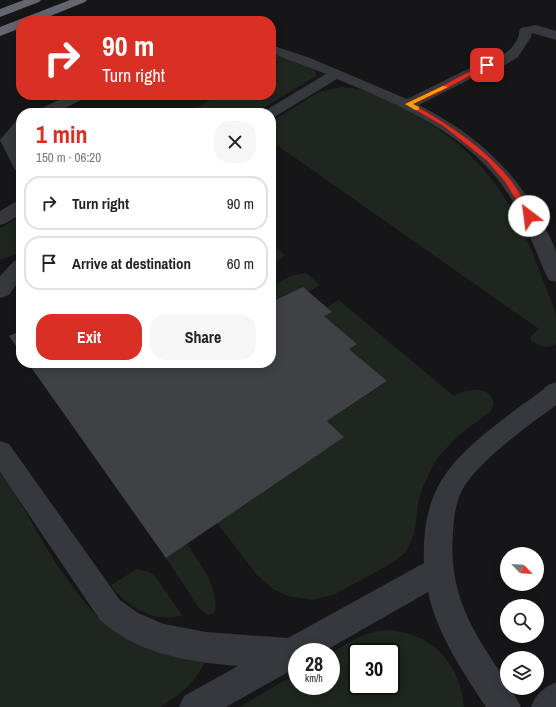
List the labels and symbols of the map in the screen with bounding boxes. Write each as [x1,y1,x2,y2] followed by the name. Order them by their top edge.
[470,48,504,82] pin
[508,195,550,237] position arrow
[500,547,544,591] north arrow
[348,643,400,695] speed limit sign: 30

